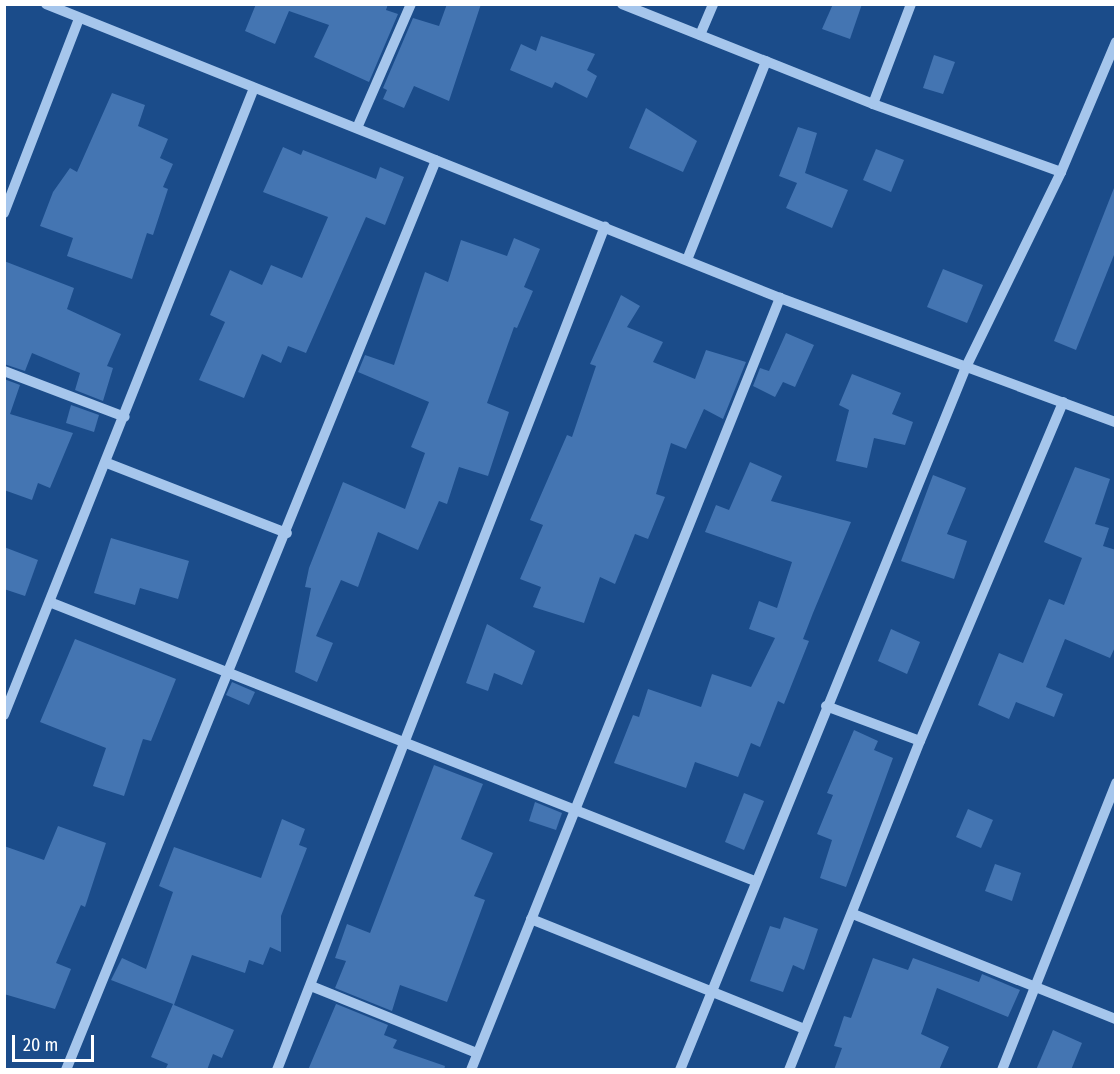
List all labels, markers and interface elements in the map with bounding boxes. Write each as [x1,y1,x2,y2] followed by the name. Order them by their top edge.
[15,1023,98,1061] scale bar
[23,1034,58,1056] text: 20 m

